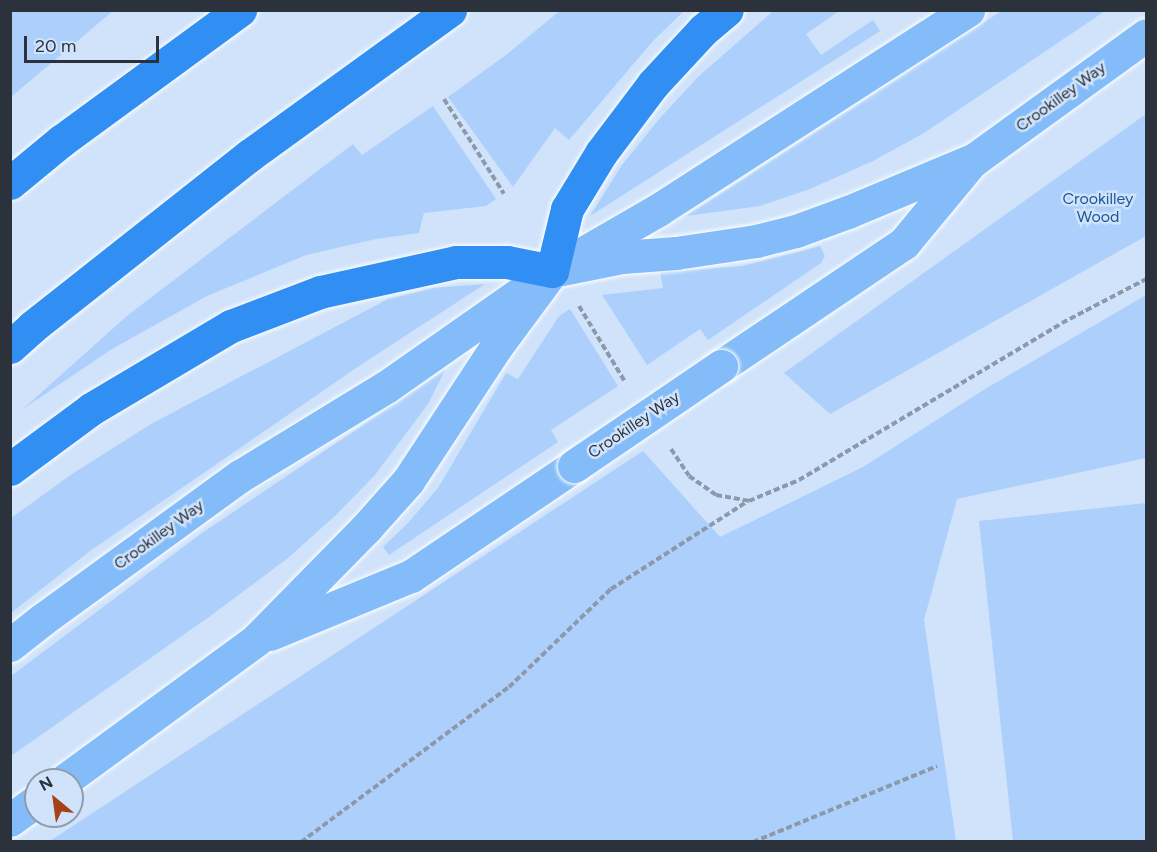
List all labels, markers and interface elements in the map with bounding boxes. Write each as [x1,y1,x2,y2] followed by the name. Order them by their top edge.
[27,24,162,62] scale bar
[35,35,76,57] text: 20 m
[1012,58,1110,136] street label: Crookilley Way
[1063,189,1133,227] park label: Crookilley Wood
[585,387,683,463] street label: Crookilley Way
[110,496,208,574] street label: Crookilley Way
[24,768,84,828] north arrow
[36,772,56,795] text: N

